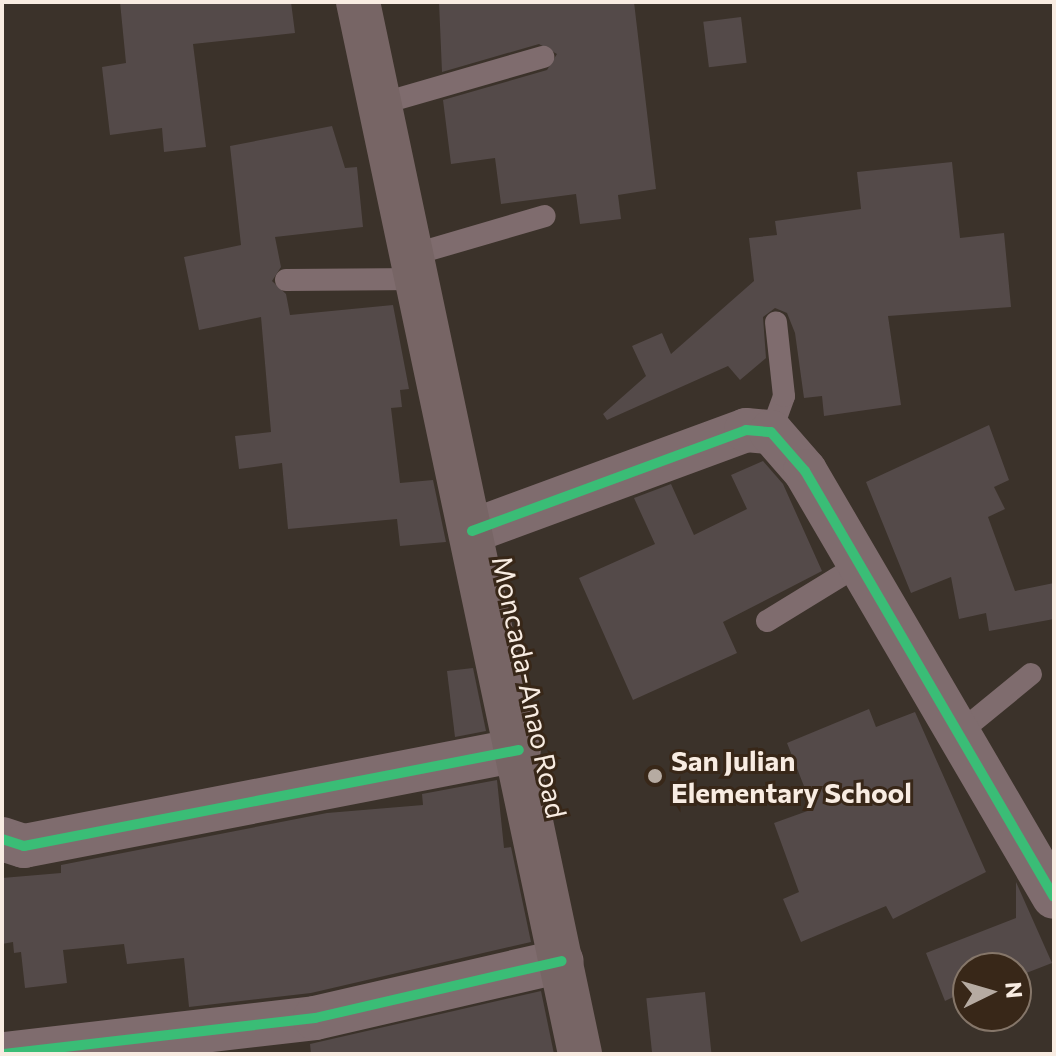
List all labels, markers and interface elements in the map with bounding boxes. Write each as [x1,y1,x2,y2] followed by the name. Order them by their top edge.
[486,553,574,821] street label: Moncada-Anao Road
[671,743,912,809] place label: San Julian Elementary School
[646,767,664,785] marker: San Julian Elementary School
[952,952,1032,1032] north arrow
[1000,981,1029,999] text: N

